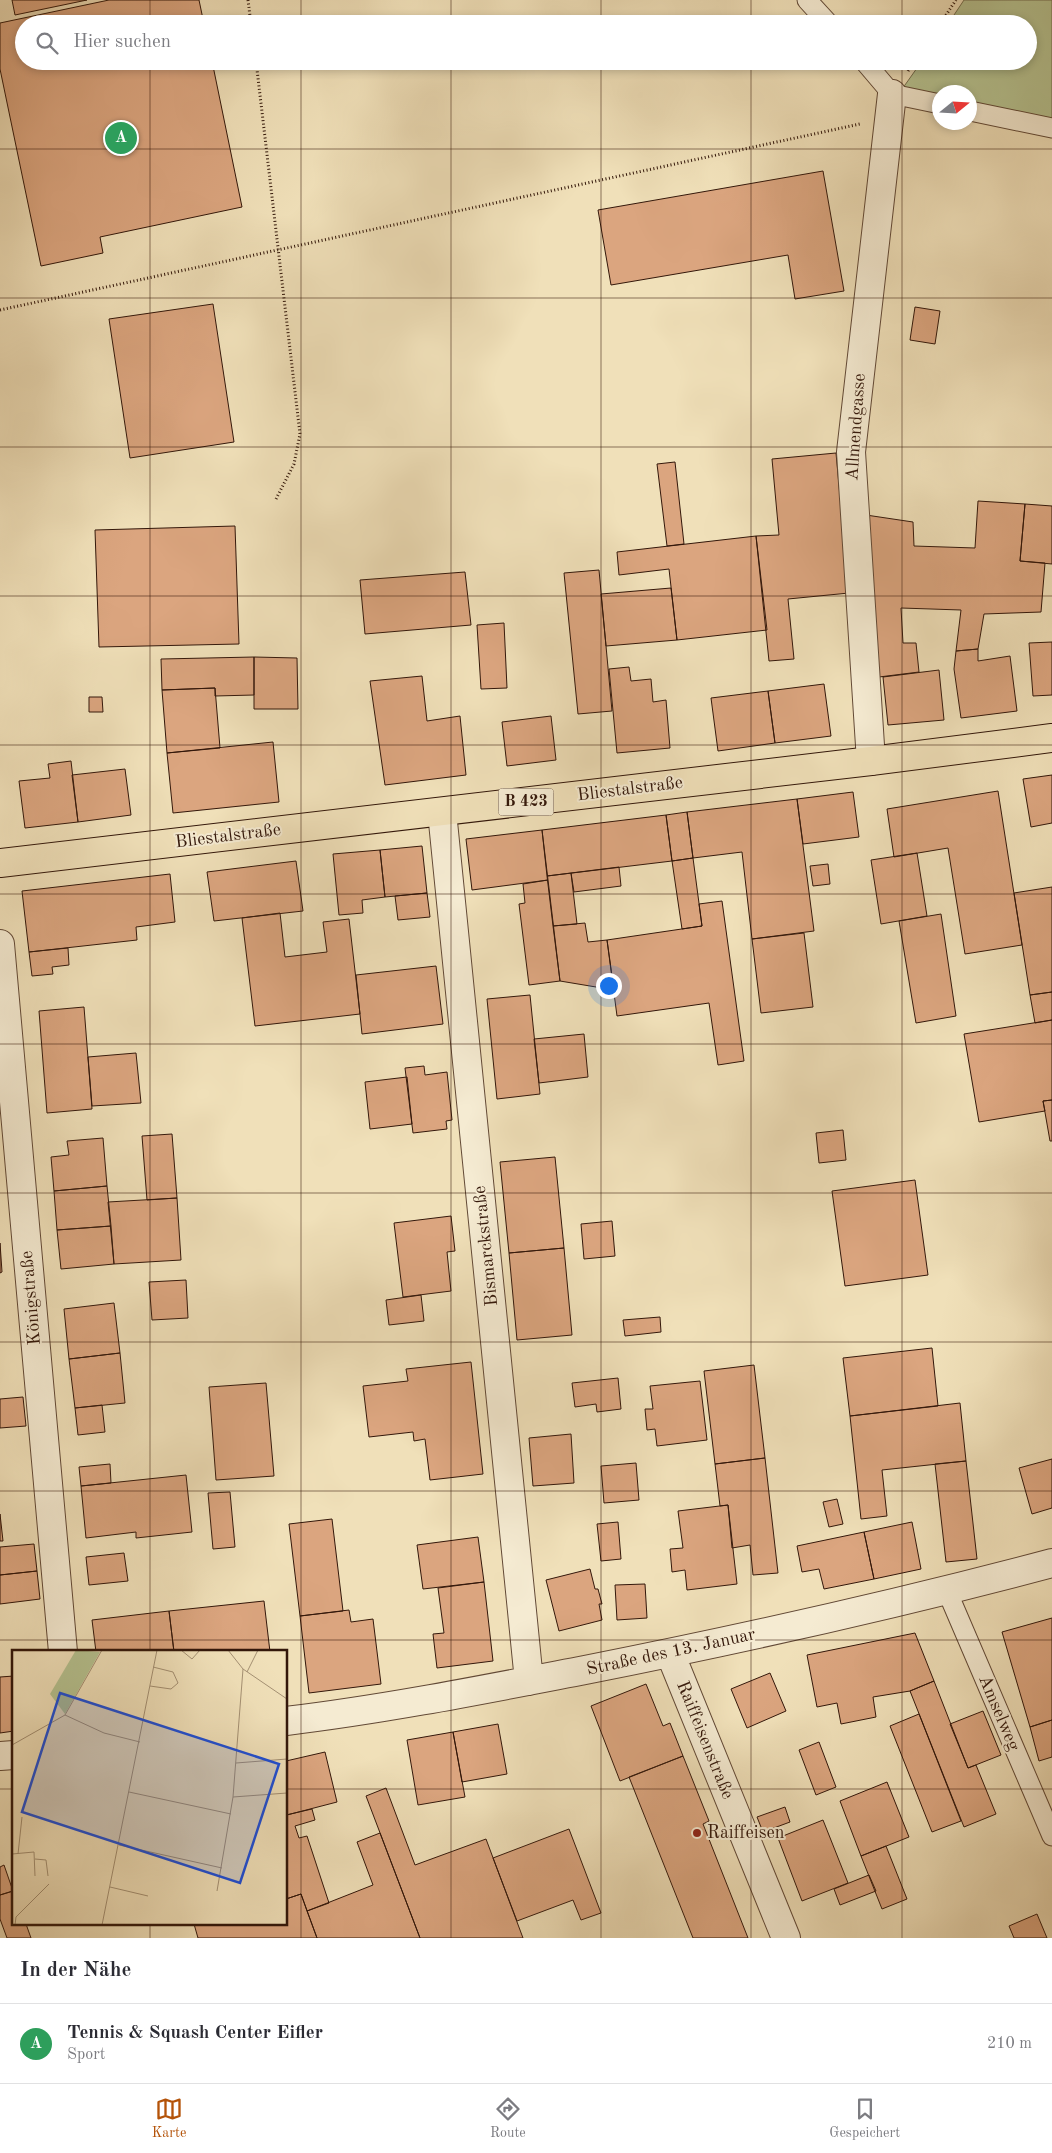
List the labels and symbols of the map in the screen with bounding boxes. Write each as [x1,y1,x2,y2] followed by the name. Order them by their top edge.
[932,85,977,130] north arrow
[105,119,137,157] pin: A
[843,373,869,481] street label: Allmendgasse
[576,774,684,804] street label: Bliestalstraße
[498,789,554,816] road number: B 423
[174,821,282,851] street label: Bliestalstraße
[596,973,622,999] your location
[471,1185,501,1307] street label: Bismarckstraße
[18,1250,44,1346] street label: Königstraße
[585,1625,758,1679] street label: Straße des 13. Januar
[12,1650,288,1926] inset map
[975,1673,1023,1754] street label: Amselweg
[673,1678,737,1802] street label: Raiffeisenstraße
[707,1824,785,1842] place label: Raiffeisen
[691,1827,703,1839] marker: Raiffeisen

